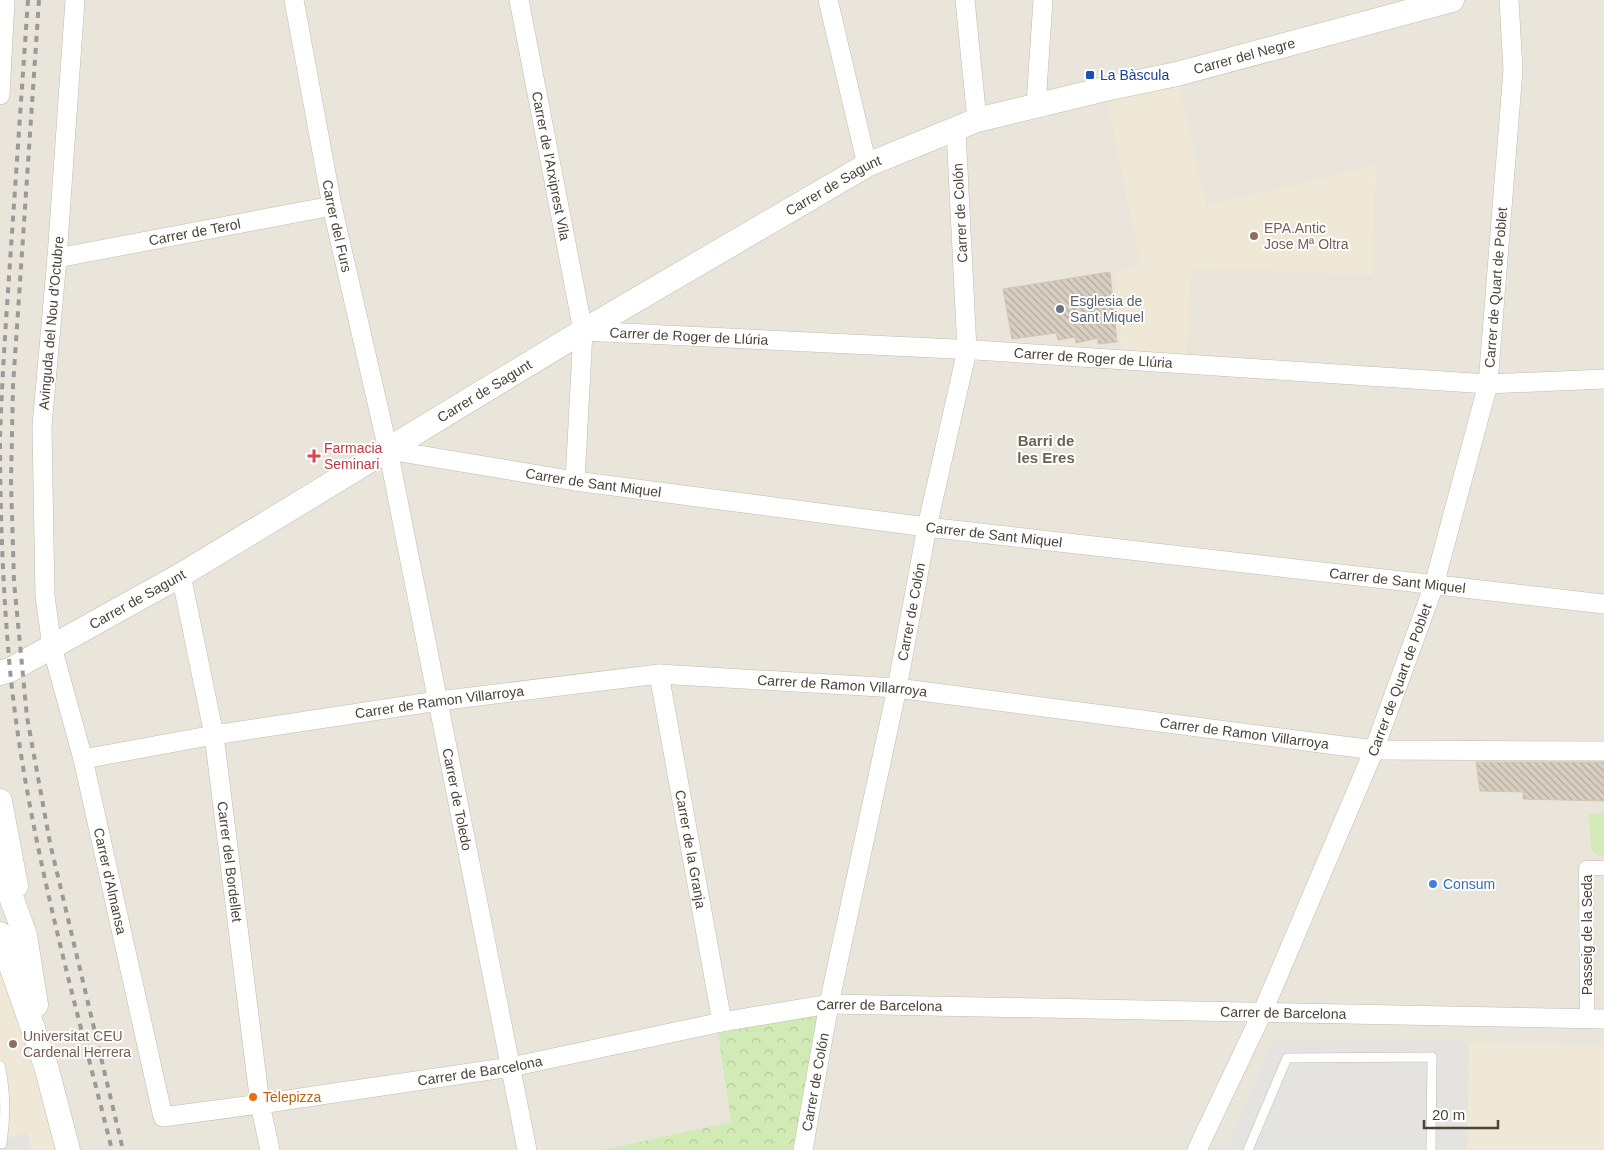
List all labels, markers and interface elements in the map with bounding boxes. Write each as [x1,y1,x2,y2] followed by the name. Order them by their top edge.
[1192,35,1297,77] street label: Carrer del Negre
[1100,67,1169,83] place label: La Bàscula
[1084,69,1096,81] marker: La Bàscula
[529,90,573,242] street label: Carrer de l'Arxiprest Vila
[783,152,884,219] street label: Carrer de Sagunt
[949,163,971,263] street label: Carrer de Colón
[319,178,355,274] street label: Carrer del Furs
[1481,206,1510,369] street label: Carrer de Quart de Poblet
[147,215,242,249] street label: Carrer de Terol
[1264,220,1349,252] place label: EPA.Antic Jose Mª Oltra
[1248,230,1260,242] marker: EPA.Antic Jose Mª Oltra
[35,235,67,411] street label: Avinguda del Nou d'Octubre
[1070,293,1144,325] place label: Esglesia de Sant Miquel
[1054,303,1066,315] marker: Esglesia de Sant Miquel
[609,324,769,348] street label: Carrer de Roger de Llúria
[1013,345,1173,371] street label: Carrer de Roger de Llúria
[434,356,535,426] street label: Carrer de Sagunt
[1017,432,1075,466] district label: Barri de les Eres
[324,440,383,472] place label: Farmacia Seminari
[308,450,320,462] marker: Farmacia Seminari
[524,465,662,500] street label: Carrer de Sant Miquel
[925,519,1063,550] street label: Carrer de Sant Miquel
[894,561,928,662] street label: Carrer de Colón
[1328,565,1466,596] street label: Carrer de Sant Miquel
[86,566,188,632] street label: Carrer de Sagunt
[1364,601,1435,759] street label: Carrer de Quart de Poblet
[757,672,928,700] street label: Carrer de Ramon Villarroya
[354,683,525,722] street label: Carrer de Ramon Villarroya
[1159,714,1330,752] street label: Carrer de Ramon Villarroya
[439,747,475,852] street label: Carrer de Toledo
[672,789,709,910] street label: Carrer de la Granja
[214,800,245,923] street label: Carrer del Bordellet
[91,826,130,936] street label: Carrer d'Almansa
[1579,874,1595,995] street label: Passeig de la Seda
[1443,876,1495,892] place label: Consum
[1427,878,1439,890] marker: Consum
[815,996,943,1014] street label: Carrer de Barcelona
[1220,1004,1347,1022] street label: Carrer de Barcelona
[23,1028,131,1060] place label: Universitat CEU Cardenal Herrera
[798,1032,832,1133] street label: Carrer de Colón
[7,1038,19,1050] marker: Universitat CEU Cardenal Herrera
[416,1053,544,1089] street label: Carrer de Barcelona
[263,1089,322,1105] place label: Telepizza
[247,1091,259,1103] marker: Telepizza
[1424,1098,1498,1130] scale bar
[1432,1106,1465,1123] text: 20 m

